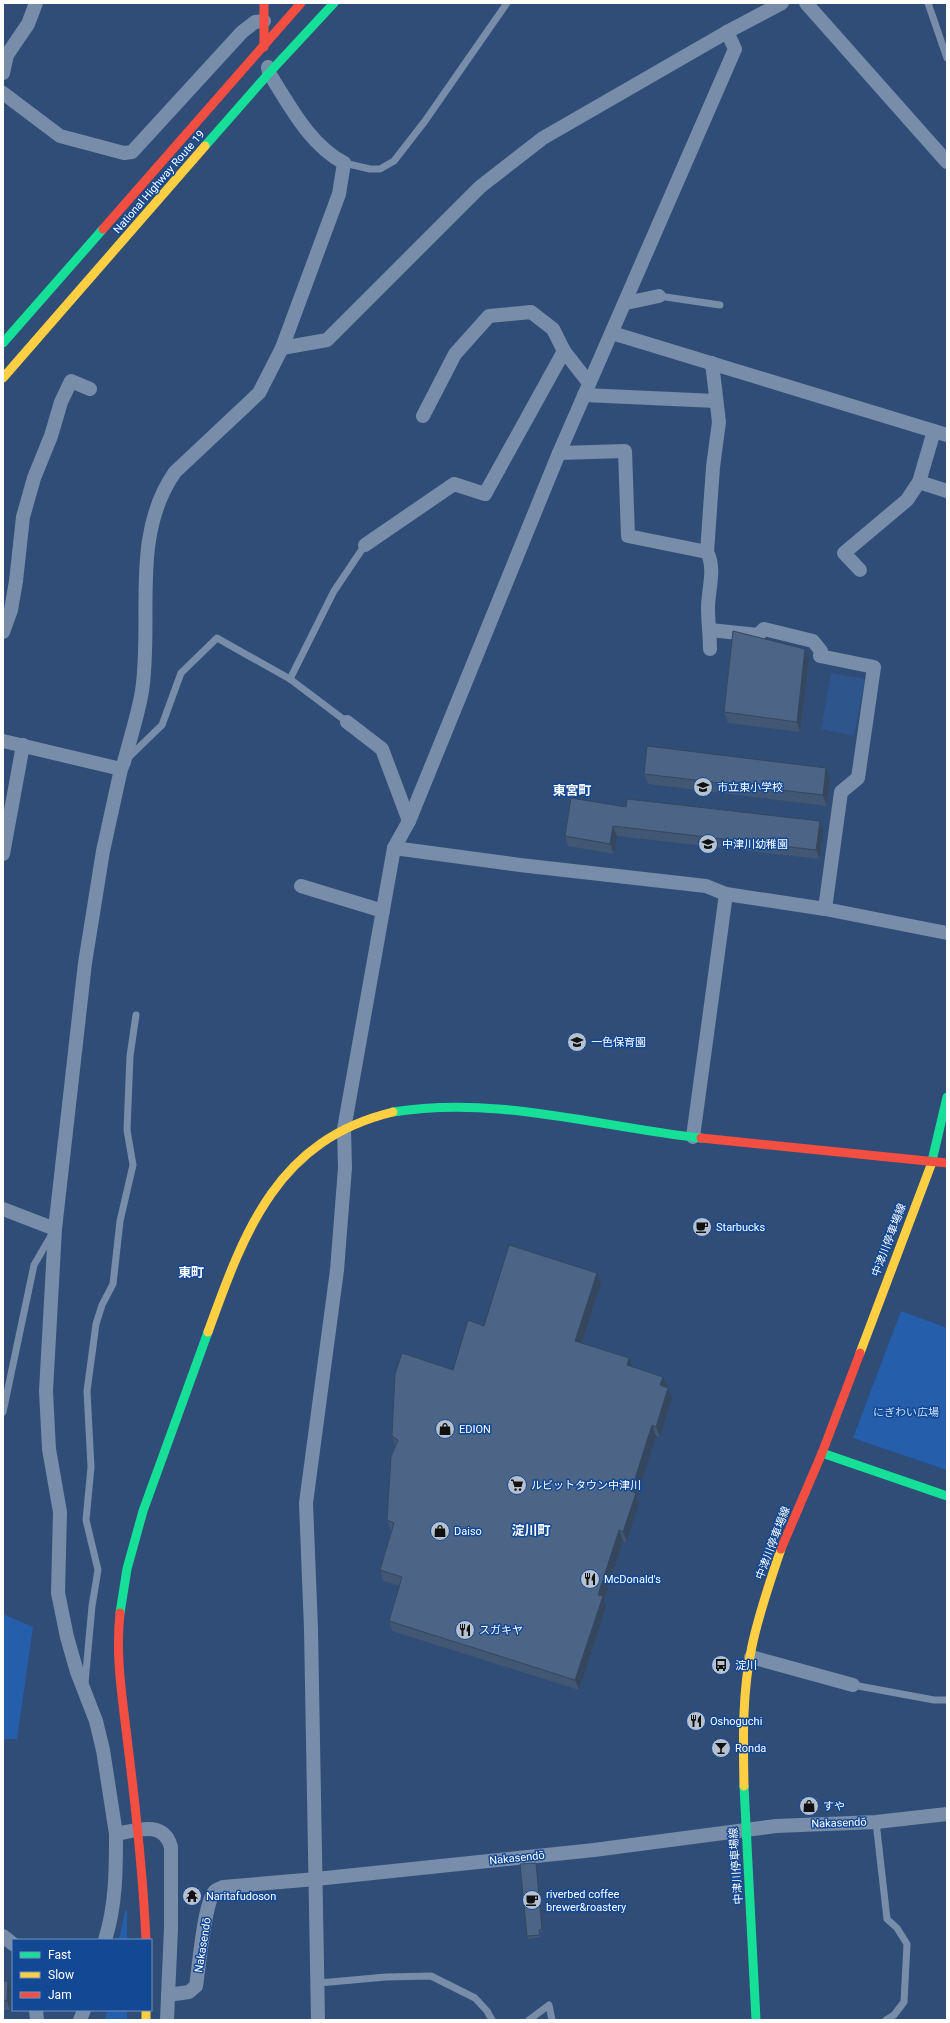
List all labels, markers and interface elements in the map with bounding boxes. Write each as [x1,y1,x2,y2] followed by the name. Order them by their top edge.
[111,128,207,236] street label: National Highway Route 19
[692,776,714,798] school or university icon: 市立東小学校
[717,781,783,794] place label: 市立東小学校
[552,783,592,798] district label: 東宮町
[697,833,719,855] school or university icon: 中津川幼稚園
[722,838,788,851] place label: 中津川幼稚園
[566,1031,588,1053] school or university icon: 一色保育園
[591,1036,646,1049] place label: 一色保育園
[869,1202,909,1278] street label: 中津川停車場線
[691,1216,713,1238] cafe icon: Starbucks
[716,1221,765,1234] place label: Starbucks
[178,1265,204,1280] district label: 東町
[873,1406,939,1419] park label: にぎわい広場
[434,1418,456,1440] shop icon: EDION
[459,1423,491,1436] place label: EDION
[506,1474,528,1496] supermarket icon: ルビットタウン中津川
[531,1479,641,1492] place label: ルビットタウン中津川
[753,1505,793,1581] street label: 中津川停車場線
[429,1520,451,1542] shop icon: Daiso
[511,1523,551,1538] district label: 淀川町
[454,1525,482,1538] place label: Daiso
[579,1568,601,1590] restaurant icon: McDonald's
[604,1573,661,1586] place label: McDonald's
[454,1619,476,1641] restaurant icon: スガキヤ
[479,1624,523,1637] place label: スガキヤ
[710,1654,732,1676] bus stop icon: 淀川
[735,1659,757,1672] place label: 淀川
[685,1710,707,1732] restaurant icon: Oshoguchi
[710,1715,762,1728] place label: Oshoguchi
[710,1737,732,1759] bar icon: Ronda
[735,1742,766,1755] place label: Ronda
[798,1795,820,1817] shop icon: すや
[823,1800,845,1813] place label: すや
[811,1816,867,1830] street label: Nakasendō
[727,1827,745,1905] street label: 中津川停車場線
[489,1849,545,1867] street label: Nakasendō
[181,1885,203,1907] temple icon: Naritafudoson
[546,1888,627,1914] place label: riverbed coffee brewer&roastery
[521,1889,543,1911] cafe icon: riverbed coffee brewer&roastery
[206,1890,276,1903] place label: Naritafudoson
[192,1917,214,1973] street label: Nakasendō
[12,1939,152,2011] legend
[48,1948,71,1962] text: Fast
[48,1968,74,1982] text: Slow
[48,1988,72,2002] text: Jam

